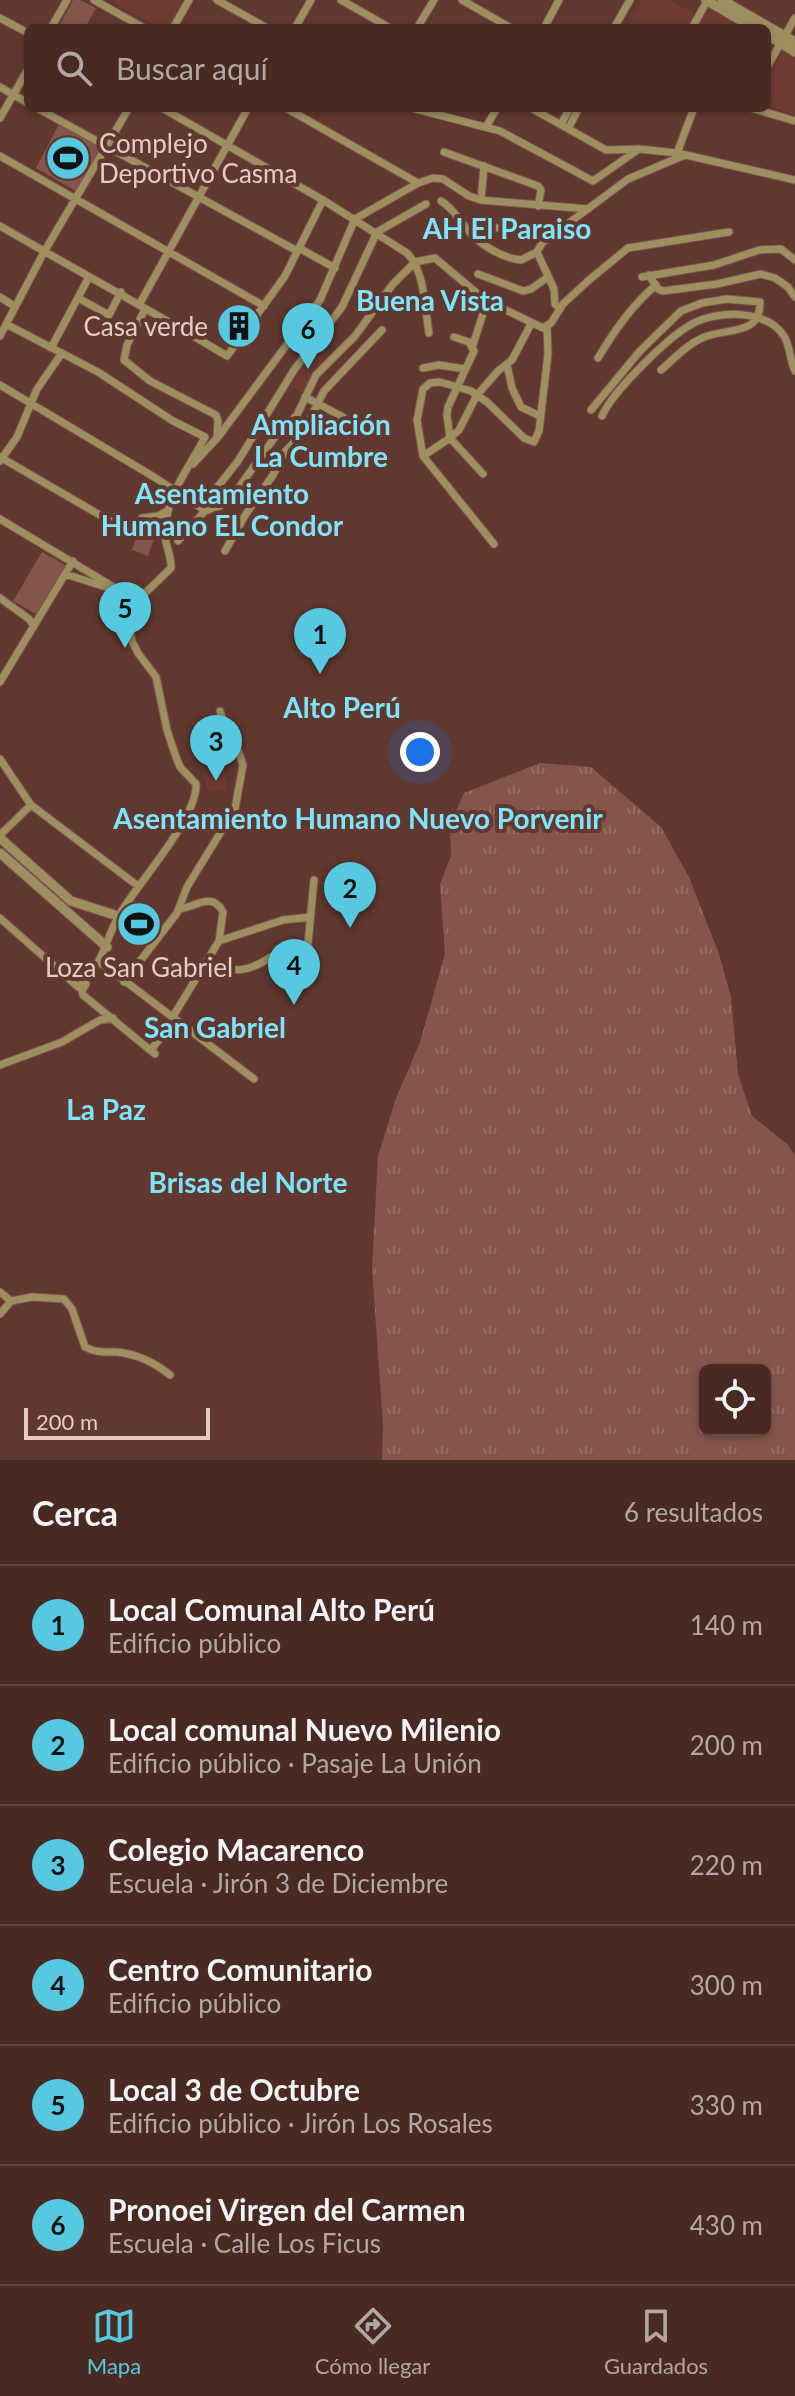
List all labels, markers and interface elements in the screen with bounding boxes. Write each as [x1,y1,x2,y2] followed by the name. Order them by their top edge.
[24,24,771,112] search box
[52,46,96,90] icon: search
[116,50,268,86] text: Buscar aquí
[99,127,297,189] place label: Complejo Deportivo Casma
[44,134,92,182] sports icon: Complejo Deportivo Casma
[422,211,591,245] district label: AH El Paraiso
[356,283,504,317] district label: Buena Vista
[215,302,263,350] building icon: Casa verde
[282,303,334,369] pin: 6
[83,310,208,342] place label: Casa verde
[250,407,391,473] district label: Ampliación La Cumbre
[101,476,344,542] district label: Asentamiento Humano EL Condor
[99,582,151,648] pin: 5
[294,608,346,674] pin: 1
[282,690,401,724] district label: Alto Perú
[190,715,242,781] pin: 3
[400,732,440,772] your location
[112,801,603,835] district label: Asentamiento Humano Nuevo Porvenir
[324,862,376,928] pin: 2
[115,900,163,948] sports icon: Loza San Gabriel
[268,939,320,1005] pin: 4
[45,951,233,983] place label: Loza San Gabriel
[144,1010,286,1044] district label: San Gabriel
[66,1092,146,1126] district label: La Paz
[149,1165,347,1199] district label: Brisas del Norte
[699,1364,771,1436] map controls
[699,1364,771,1436] button: locate
[24,1404,210,1440] scale bar
[36,1408,98,1435] text: 200 m
[32,1492,118,1533] text: Cerca
[624,1496,763,1528] text: 6 resultados
[108,1591,435,1627] text: Local Comunal Alto Perú
[50,1609,66,1641] text: 1
[690,1609,763,1641] text: 140 m
[108,1627,281,1659] text: Edificio público
[108,1711,501,1747] text: Local comunal Nuevo Milenio
[50,1729,66,1761] text: 2
[690,1729,763,1761] text: 200 m
[108,1747,482,1779] text: Edificio público · Pasaje La Unión
[108,1831,364,1867] text: Colegio Macarenco
[50,1849,66,1881] text: 3
[690,1849,763,1881] text: 220 m
[108,1867,448,1899] text: Escuela · Jirón 3 de Diciembre
[108,1951,372,1987] text: Centro Comunitario
[50,1969,66,2001] text: 4
[690,1969,763,2001] text: 300 m
[108,1987,281,2019] text: Edificio público
[108,2071,360,2107] text: Local 3 de Octubre
[50,2089,66,2121] text: 5
[690,2089,763,2121] text: 330 m
[108,2107,493,2139] text: Edificio público · Jirón Los Rosales
[108,2191,466,2227] text: Pronoei Virgen del Carmen
[50,2209,66,2241] text: 6
[690,2209,763,2241] text: 430 m
[108,2227,381,2259] text: Escuela · Calle Los Ficus
[87,2304,141,2379] tab: Mapa
[315,2304,430,2379] tab: Cómo llegar
[604,2304,708,2379] tab: Guardados

